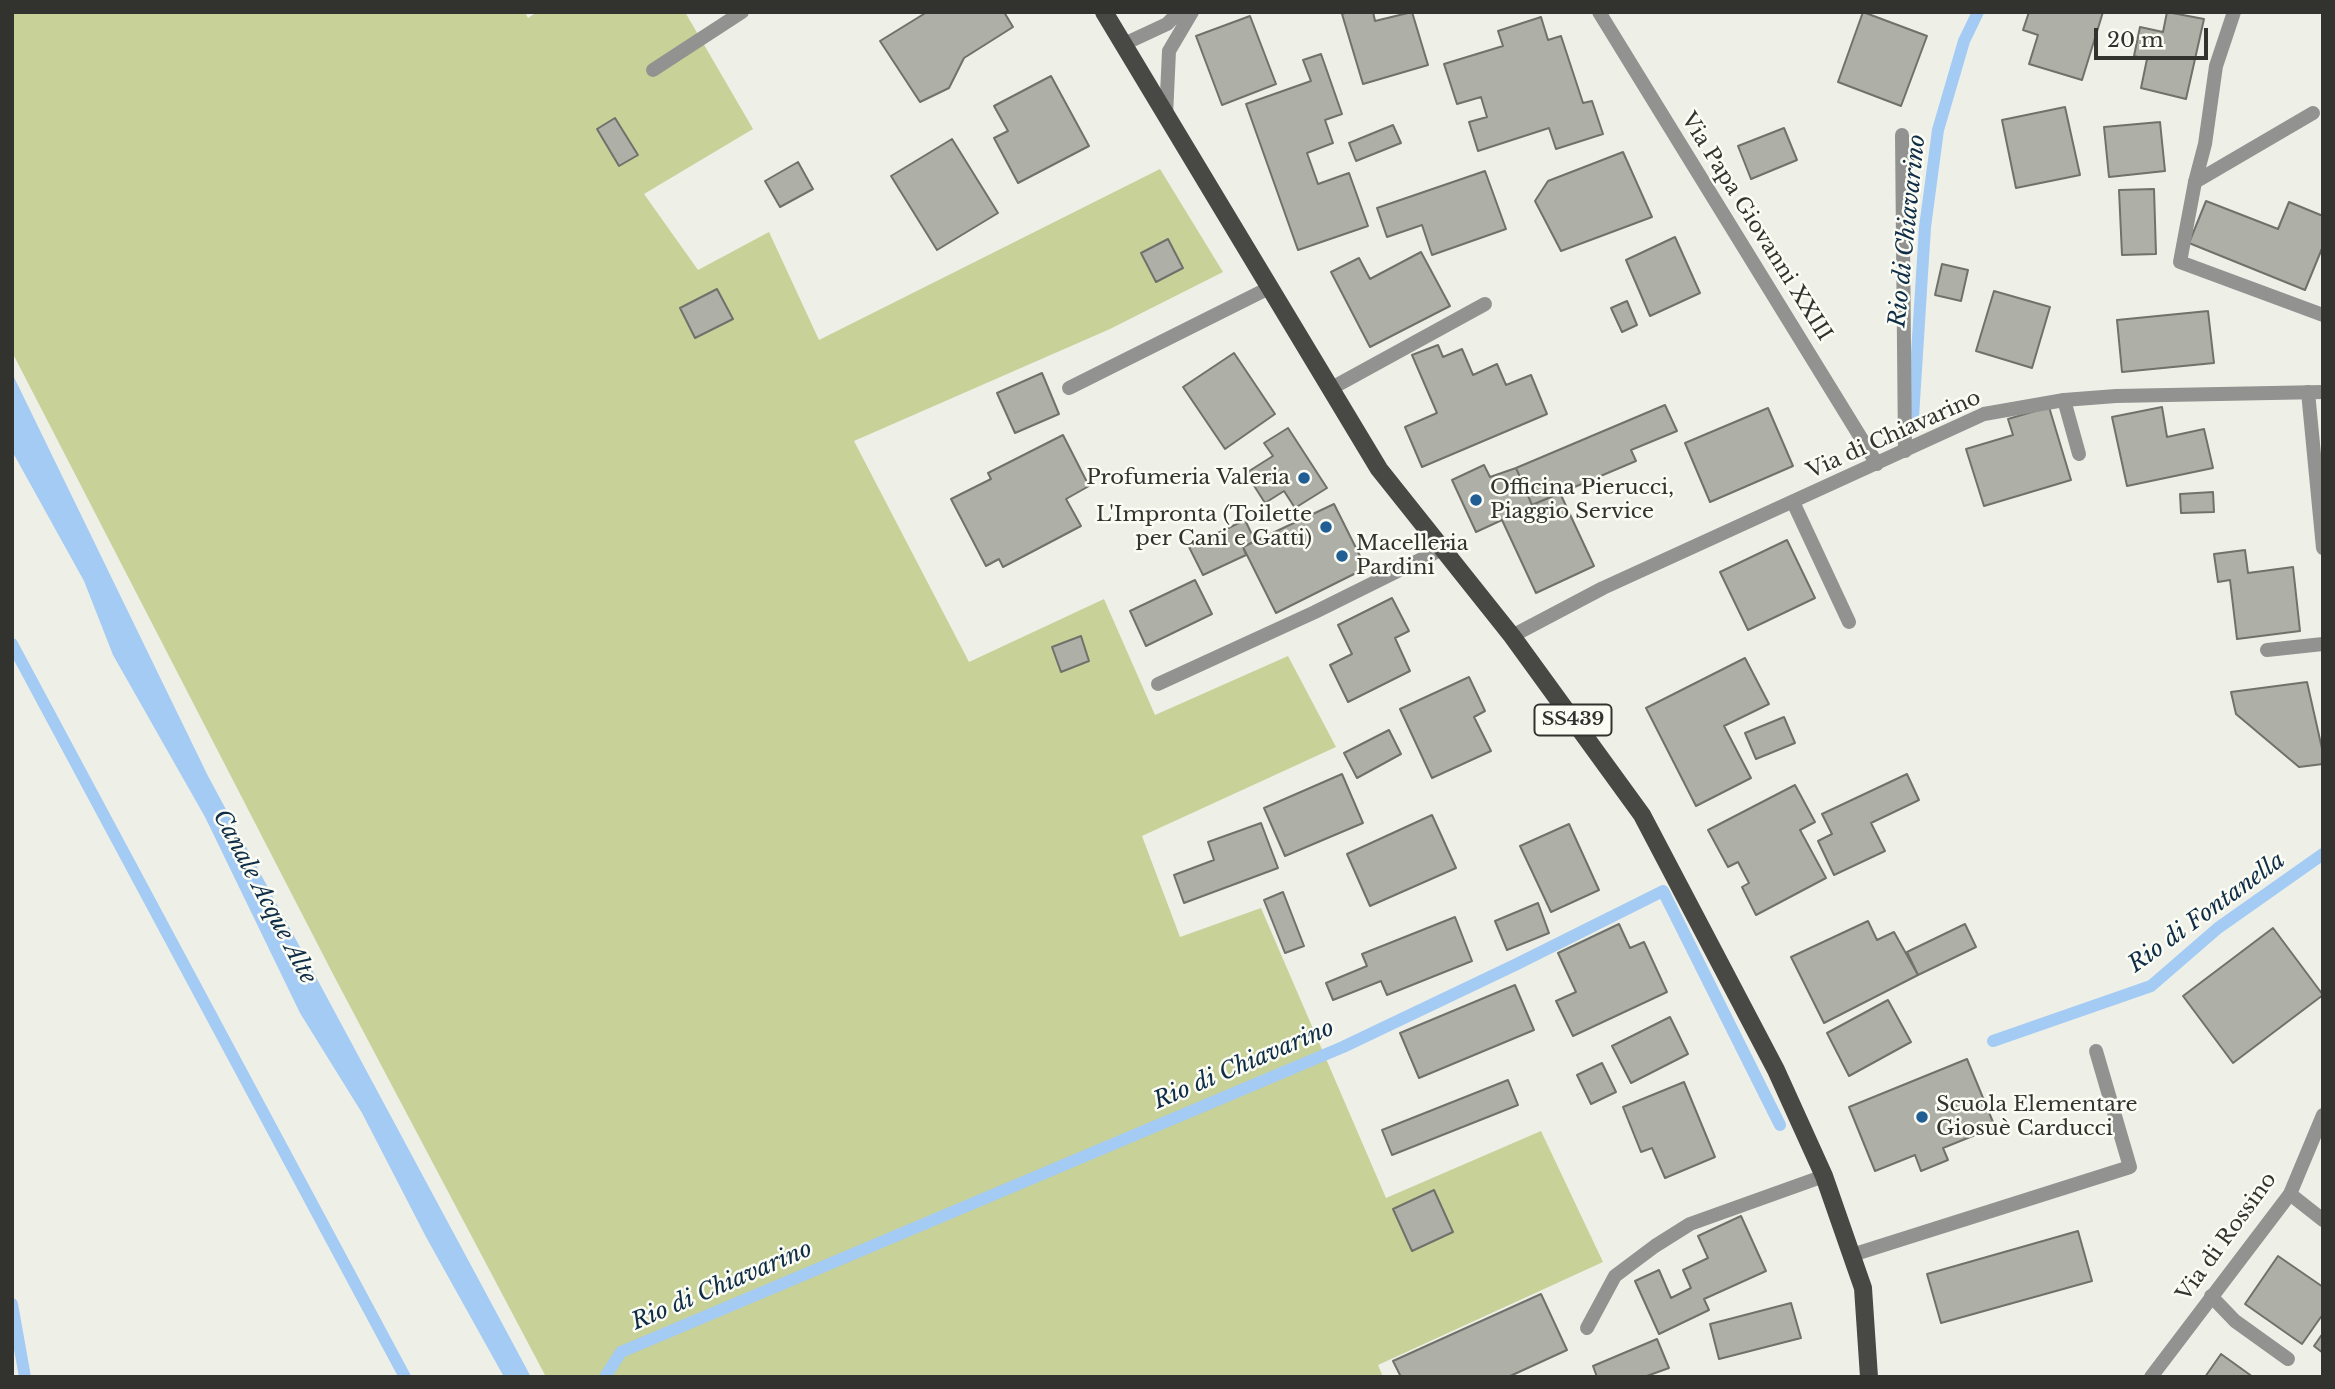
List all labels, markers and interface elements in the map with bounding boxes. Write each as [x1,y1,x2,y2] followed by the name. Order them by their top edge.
[2097,14,2211,58] scale bar
[2107,27,2164,53] text: 20 m
[1675,108,1837,346] street label: Via Papa Giovanni XXIII
[1884,133,1932,329] water label: Rio di Chiavarino
[1803,385,1985,485] street label: Via di Chiavarino
[1086,465,1290,491] place label: Profumeria Valeria
[1296,470,1312,486] marker: Profumeria Valeria
[1490,475,1674,525] place label: Officina Pierucci, Piaggio Service
[1468,492,1484,508] marker: Officina Pierucci, Piaggio Service
[1096,502,1312,552] place label: L'Impronta (Toilette per Cani e Gatti)
[1318,519,1334,535] marker: L'Impronta (Toilette per Cani e Gatti)
[1356,531,1468,581] place label: Macelleria Pardini
[1334,548,1350,564] marker: Macelleria Pardini
[1534,705,1612,736] road number: SS439
[206,805,322,989] water label: Canale Acque Alte
[2123,847,2291,979] water label: Rio di Fontanella
[1149,1014,1339,1116] water label: Rio di Chiavarino
[1936,1092,2138,1142] place label: Scuola Elementare Giosuè Carducci
[1914,1109,1930,1125] marker: Scuola Elementare Giosuè Carducci
[2172,1168,2282,1306] street label: Via di Rossino
[627,1235,817,1337] water label: Rio di Chiavarino

